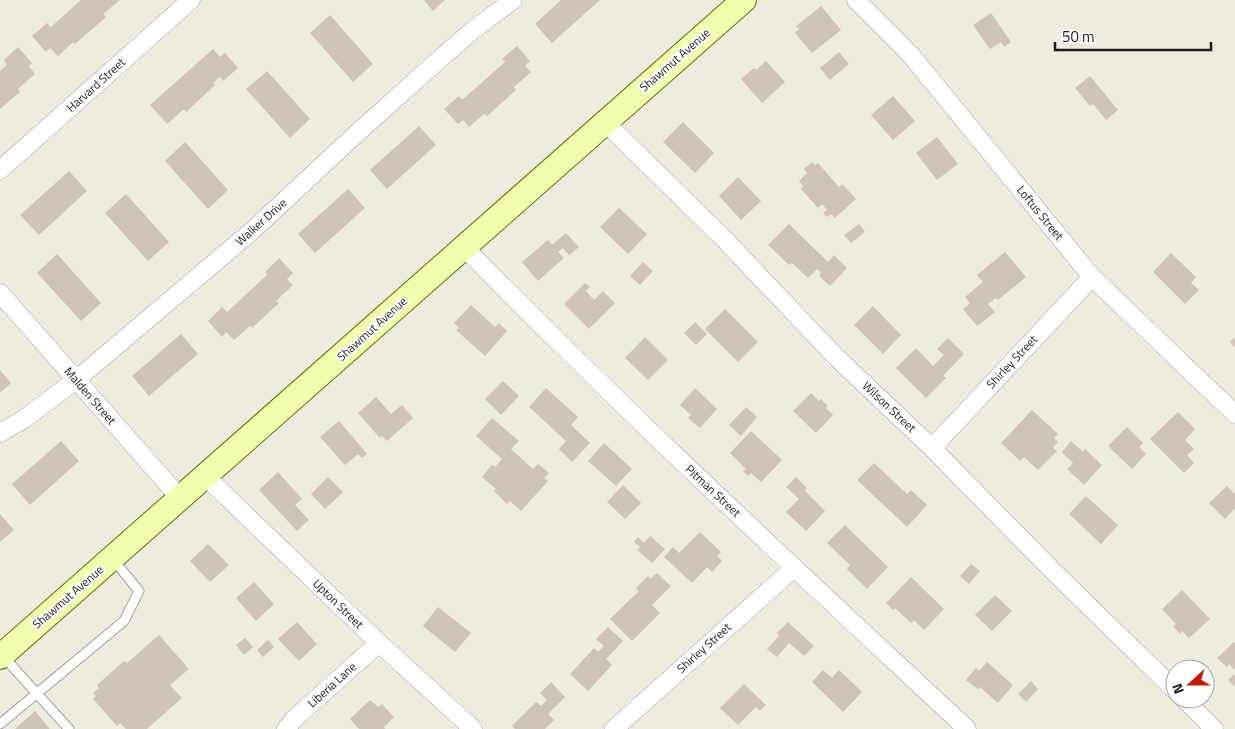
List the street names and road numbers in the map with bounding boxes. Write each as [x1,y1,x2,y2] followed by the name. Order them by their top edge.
[635,23,714,96] street label: Shawmut Avenue
[62,52,130,116] street label: Harvard Street
[1012,181,1069,245] street label: Loftus Street
[231,193,291,250] street label: Walker Drive
[332,292,411,365] street label: Shawmut Avenue
[982,330,1042,393] street label: Shirley Street
[60,363,121,429] street label: Malden Street
[858,377,921,437] street label: Wilson Street
[681,460,746,522] street label: Pitman Street
[28,560,107,633] street label: Shawmut Avenue
[309,574,369,633] street label: Upton Street
[672,617,736,677] street label: Shirley Street
[303,657,360,712] street label: Liberia Lane

